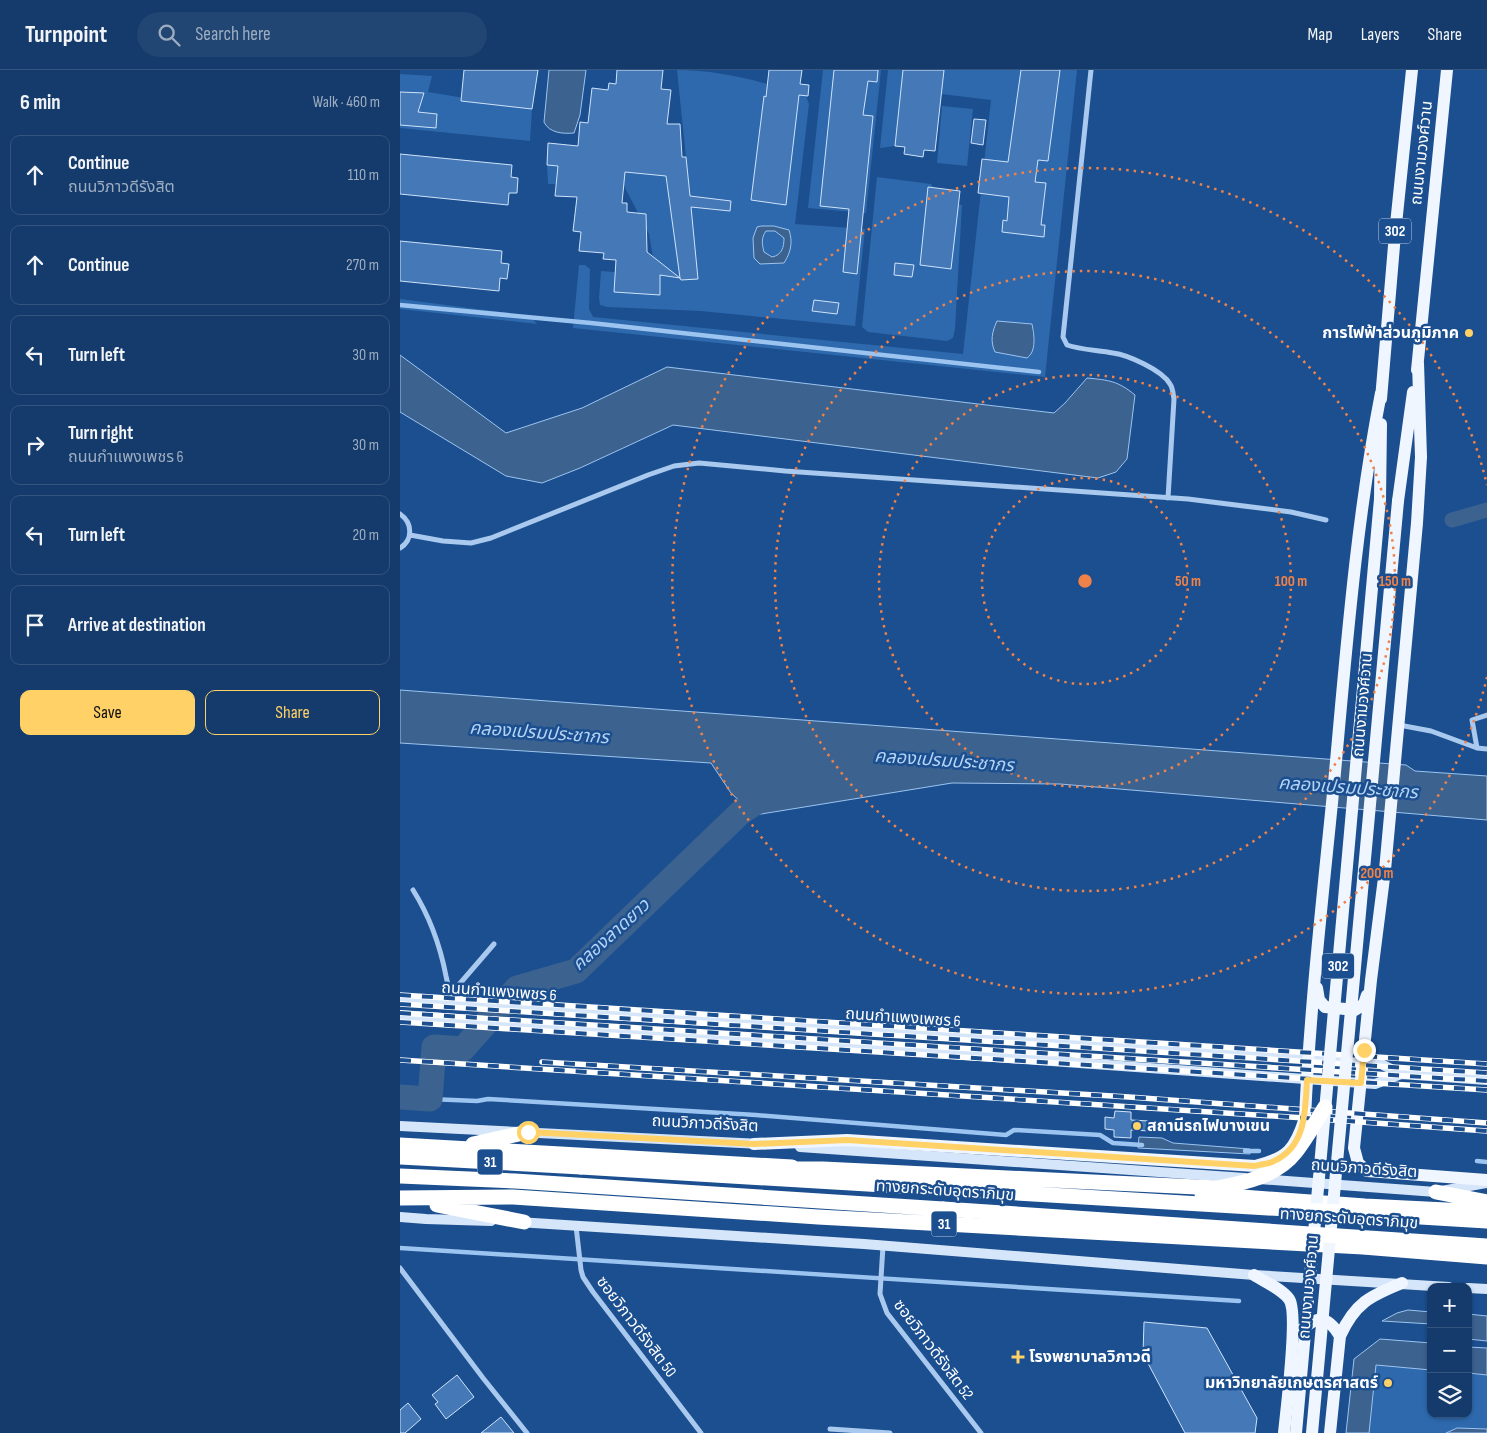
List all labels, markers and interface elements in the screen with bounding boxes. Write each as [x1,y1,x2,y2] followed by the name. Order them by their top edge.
[137,12,487,57] search box
[25,20,107,49] text: Turnpoint
[155,21,183,49] icon: search
[195,23,271,46] text: Search here
[1308,24,1333,45] text: Map
[1361,24,1400,45] text: Layers
[1428,24,1462,45] text: Share
[20,90,61,115] text: 6 min
[313,93,380,112] text: Walk · 460 m
[1407,100,1437,206] street label: ถนนงามวงศ์วาน
[68,152,129,175] text: Continue
[21,161,49,189] icon: ahead
[348,166,379,185] text: 110 m
[68,178,175,197] text: ถนนวิภาวดีรังสิต
[1379,218,1411,244] road number: 302
[21,251,49,279] icon: ahead
[68,254,129,277] text: Continue
[346,256,379,275] text: 270 m
[1322,324,1459,343] place label: การไฟฟ้าส่วนภูมิภาค
[1463,327,1475,339] marker: การไฟฟ้าส่วนภูมิภาค
[21,341,49,369] icon: left
[68,344,125,367] text: Turn left
[352,346,379,365] text: 30 m
[68,422,133,445] text: Turn right
[21,431,49,459] icon: right
[352,436,379,455] text: 30 m
[68,448,184,467] text: ถนนกำแพงเพชร 6
[21,521,49,549] icon: left
[68,524,125,547] text: Turn left
[352,526,379,545] text: 20 m
[1076,572,1094,590] centre of rings
[1175,572,1201,591] text: 50 m
[1275,572,1307,591] text: 100 m
[1379,572,1411,591] text: 150 m
[21,611,49,639] icon: arrive
[68,614,206,637] text: Arrive at destination
[1349,652,1377,758] street label: ถนนงามวงศ์วาน
[20,690,195,735] button: Save
[205,690,380,735] button: Share
[469,718,611,748] water label: คลองเปรมประชากร
[874,746,1016,776] water label: คลองเปรมประชากร
[1278,773,1420,803] water label: คลองเปรมประชากร
[1360,864,1394,883] text: 200 m
[568,894,655,975] water label: คลองลาดยาว
[1322,954,1354,978] road number: 302
[441,978,557,1006] street label: ถนนกำแพงเพชร 6
[845,1004,961,1032] street label: ถนนกำแพงเพชร 6
[1353,1039,1376,1062] route end
[651,1112,759,1136] street label: ถนนวิภาวดีรังสิต
[1147,1117,1270,1136] place label: สถานีรถไฟบางเขน
[1131,1120,1143,1132] marker: สถานีรถไฟบางเขน
[517,1121,540,1144] route start
[478,1150,502,1174] road number: 31
[1310,1156,1418,1182] street label: ถนนวิภาวดีรังสิต
[875,1177,1015,1205] street label: ทางยกระดับอุตราภิมุข
[1279,1205,1419,1233] street label: ทางยกระดับอุตราภิมุข
[932,1212,956,1236] road number: 31
[1295,1234,1323,1340] street label: ถนนงามวงศ์วาน
[592,1273,680,1381] street label: ซอยวิภาวดีรังสิต 50
[1427,1283,1472,1418] map controls
[1427,1283,1472,1328] button: +
[889,1296,977,1404] street label: ซอยวิภาวดีรังสิต 52
[1427,1328,1472,1373] button: −
[1029,1348,1151,1367] place label: โรงพยาบาลวิภาวดี
[1011,1350,1025,1364] marker: โรงพยาบาลวิภาวดี
[1427,1373,1472,1418] button: layers
[1205,1374,1378,1393] place label: มหาวิทยาลัยเกษตรศาสตร์
[1382,1377,1394,1389] marker: มหาวิทยาลัยเกษตรศาสตร์

